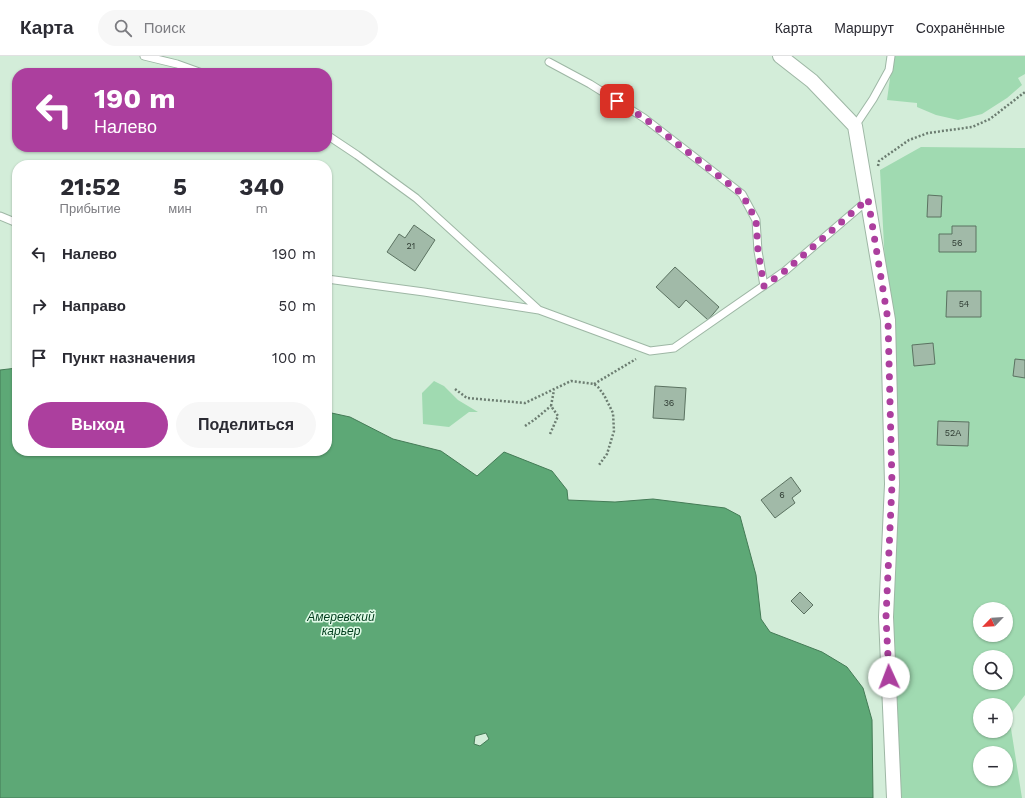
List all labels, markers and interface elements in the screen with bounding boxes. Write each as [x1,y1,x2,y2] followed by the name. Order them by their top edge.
[98,10,378,46] search box
[20,16,74,39] text: Карта
[112,17,134,39] icon: search
[144,19,185,37] text: Поиск
[775,20,812,36] text: Карта
[834,20,894,36] text: Маршрут
[916,20,1005,36] text: Сохранённые
[94,82,176,115] text: 190 m
[28,84,80,136] icon: left
[600,84,634,118] pin
[606,90,628,112] icon: arrive
[94,116,157,137] text: Налево
[60,173,120,201] text: 21:52
[173,173,187,201] text: 5
[239,173,284,201] text: 340
[60,201,121,216] text: Прибытие
[168,201,192,216] text: мин
[256,201,268,216] text: m
[952,238,962,248] house number: 56
[407,241,415,251] house number: 21
[28,243,50,265] icon: left
[62,245,117,263] text: Налево
[272,245,316,263] text: 190 m
[28,295,50,317] icon: right
[62,297,126,315] text: Направо
[279,297,316,315] text: 50 m
[959,299,970,309] house number: 54
[28,347,50,369] icon: arrive
[62,349,195,367] text: Пункт назначения
[272,349,316,367] text: 100 m
[664,398,674,408] house number: 36
[28,402,168,448] button: Выход
[176,402,316,448] button: Поделиться
[945,428,961,438] house number: 52А
[779,490,785,500] house number: 6
[973,602,1013,642] north arrow
[973,602,1013,786] map controls
[306,610,375,638] water label: Амеревский карьер
[973,650,1013,690] button: search
[868,656,910,698] position arrow
[973,698,1013,738] button: +
[973,746,1013,786] button: −

